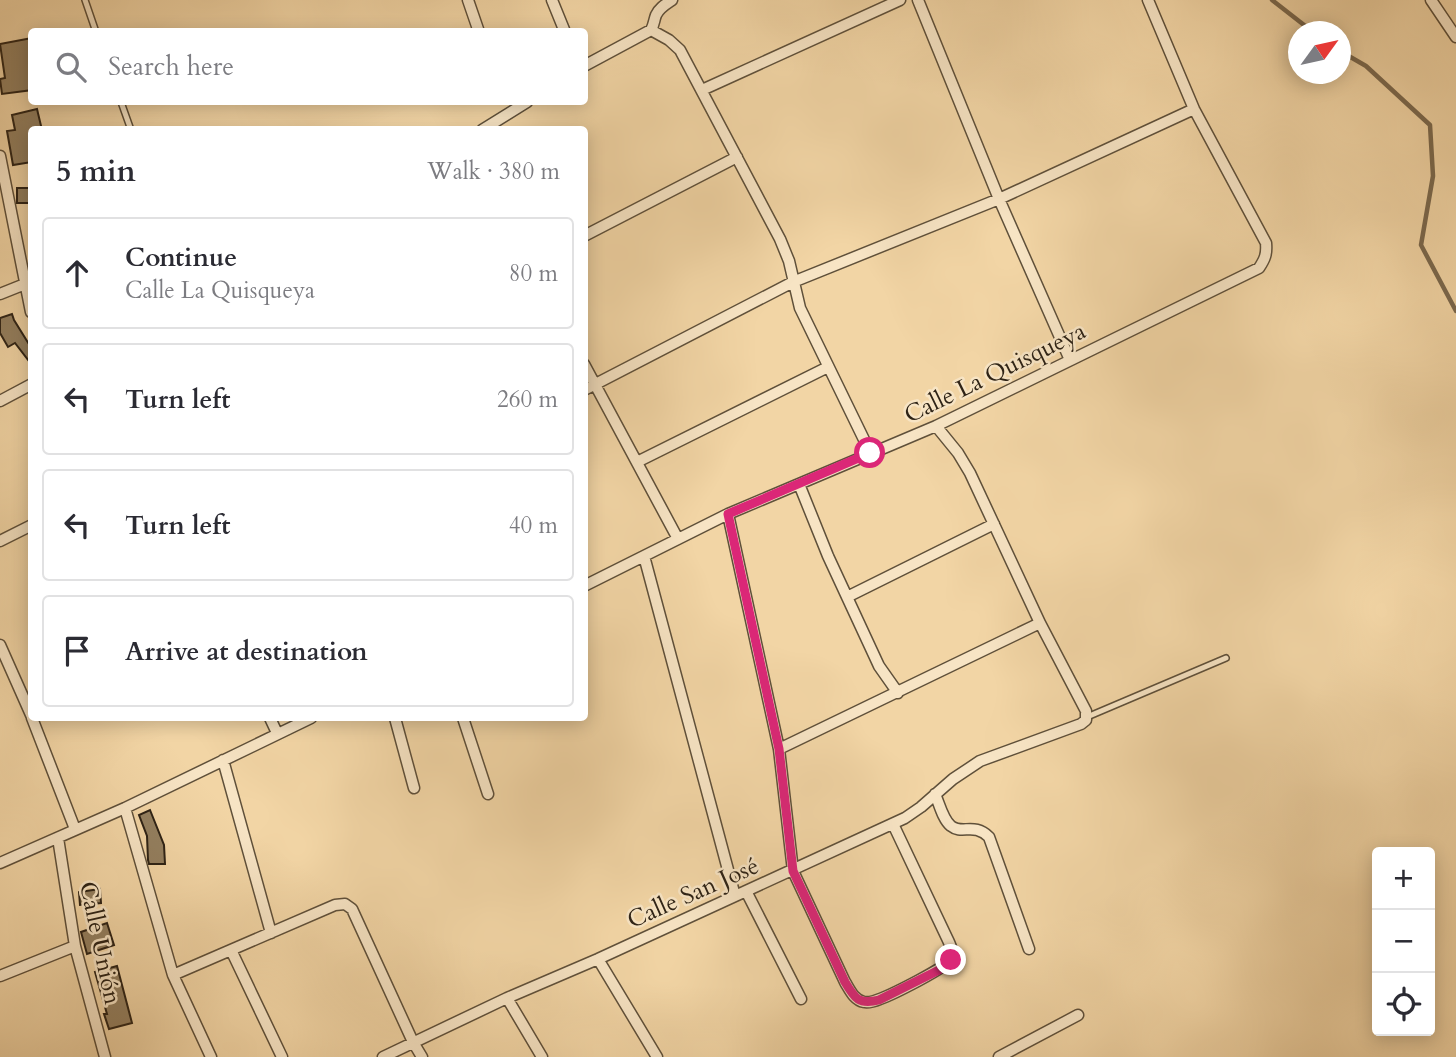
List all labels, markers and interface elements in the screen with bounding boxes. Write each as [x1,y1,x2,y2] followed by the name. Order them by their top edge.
[1288,21,1351,84] north arrow
[28,28,588,105] search box
[52,48,90,86] icon: search
[108,49,234,84] text: Search here
[56,151,136,192] text: 5 min
[427,156,560,187] text: Walk · 380 m
[125,240,237,275] text: Continue
[58,254,96,292] icon: ahead
[509,258,558,289] text: 80 m
[125,275,315,306] text: Calle La Quisqueya
[899,314,1092,431] street label: Calle La Quisqueya
[58,380,96,418] icon: left
[125,382,230,417] text: Turn left
[497,384,558,415] text: 260 m
[854,437,885,468] route start
[58,506,96,544] icon: left
[125,508,230,543] text: Turn left
[509,510,558,541] text: 40 m
[58,632,96,670] icon: arrive
[125,634,368,669] text: Arrive at destination
[1372,847,1435,1036] map controls
[1372,847,1435,910] button: +
[622,849,764,937] street label: Calle San José
[71,878,129,1008] street label: Calle Unión
[1372,910,1435,973] button: −
[935,944,966,975] route end
[1372,973,1435,1036] button: locate

